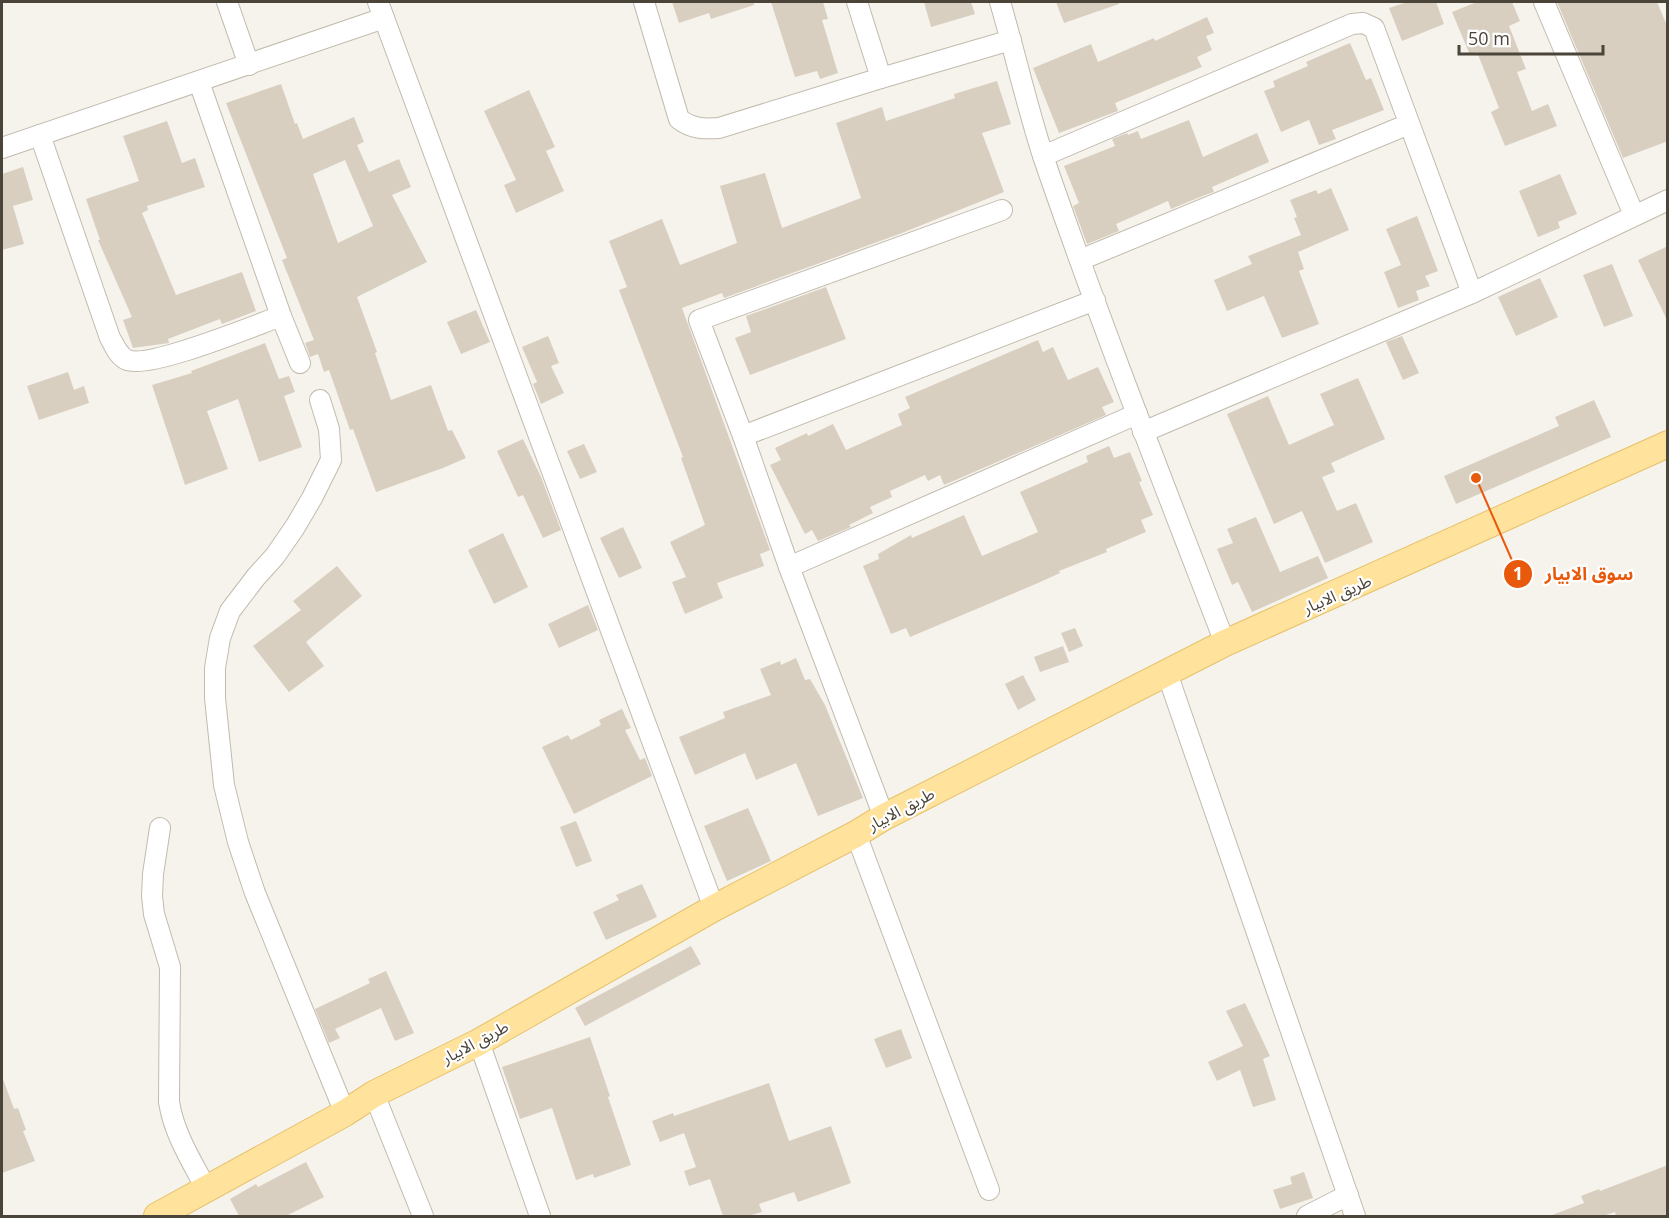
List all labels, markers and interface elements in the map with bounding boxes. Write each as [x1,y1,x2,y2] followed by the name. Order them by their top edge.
[1459,18,1603,56] scale bar
[1468,26,1510,50] text: 50 m
[1503,556,1645,592] callout: سوق الابيار
[1513,561,1523,585] text: 1
[1544,561,1633,585] text: سوق الابيار
[1299,569,1375,619] street label: طريق الابيار
[863,782,938,836] street label: طريق الابيار
[437,1015,512,1069] street label: طريق الابيار

